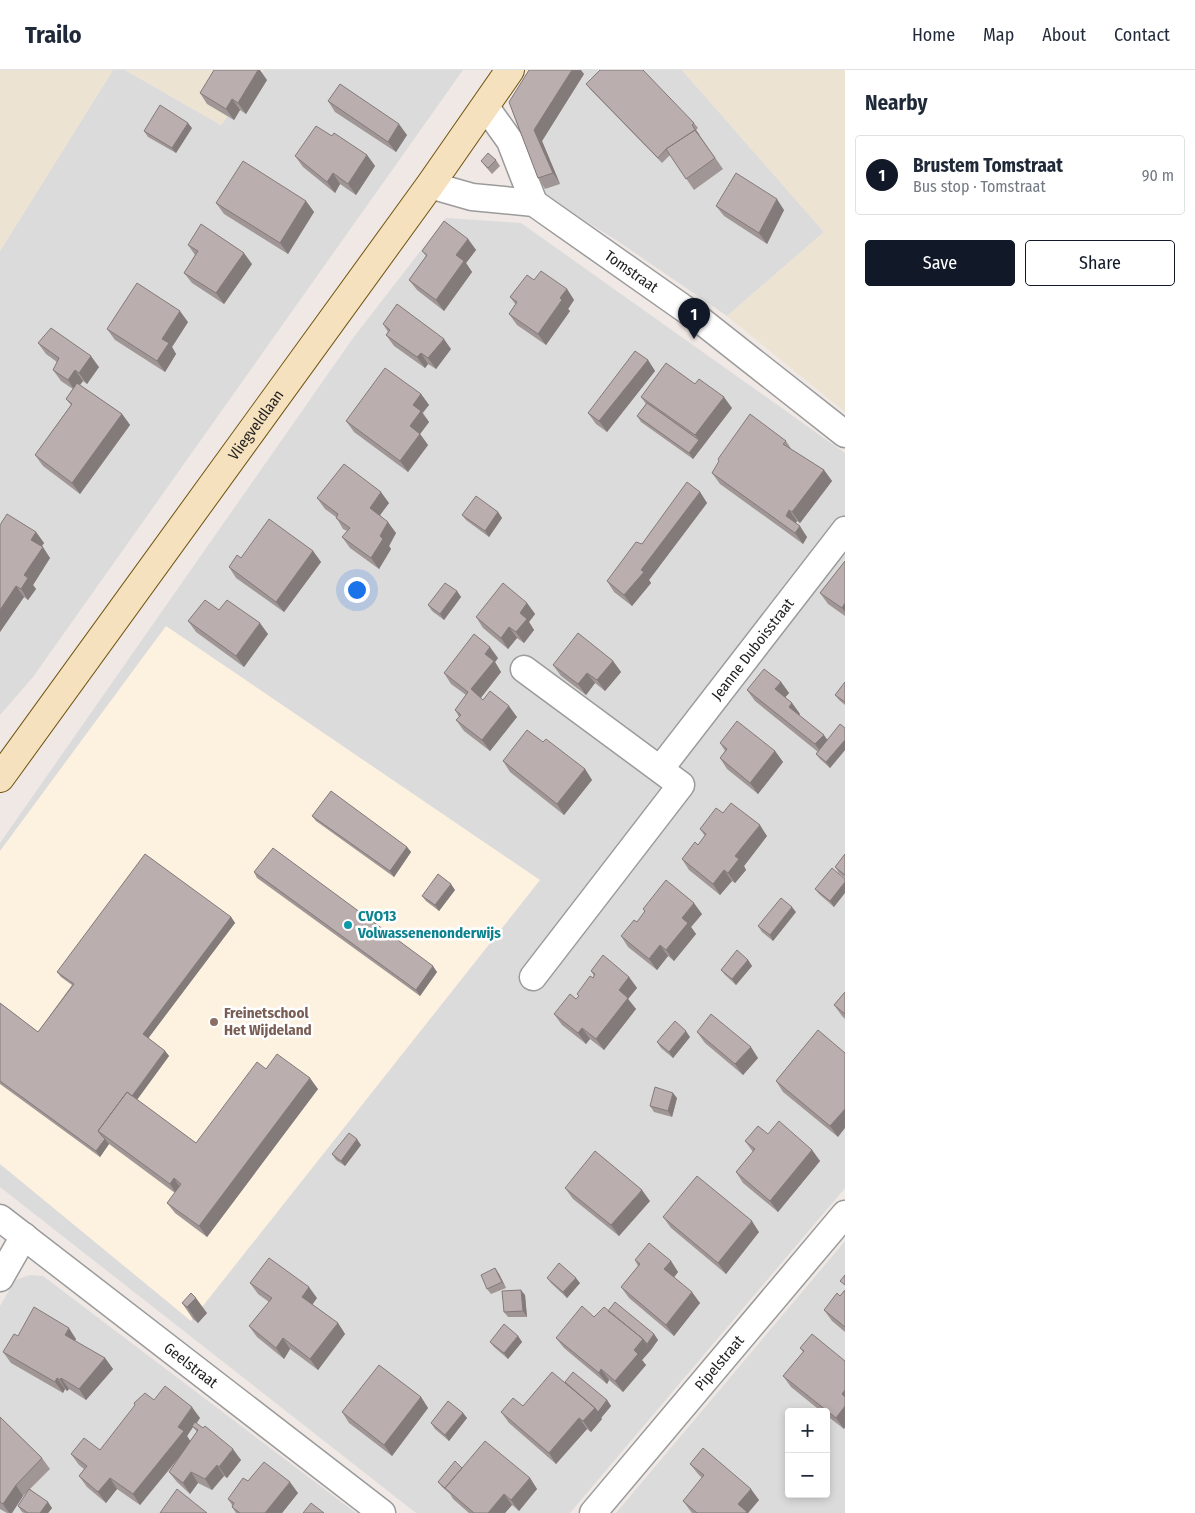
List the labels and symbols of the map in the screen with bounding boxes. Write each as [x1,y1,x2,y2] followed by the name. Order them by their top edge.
[601,246,662,296] street label: Tomstraat
[678,298,710,339] pin: 1
[225,386,287,464] street label: Vliegveldlaan
[344,577,370,603] your location
[708,595,798,704] street label: Jeanne Duboisstraat
[357,907,501,942] place label: CVO13 Volwassenenonderwijs
[342,919,354,931] marker: CVO13 Volwassenenonderwijs
[224,1004,312,1039] place label: Freinetschool Het Wijdeland
[208,1016,220,1028] marker: Freinetschool Het Wijdeland
[691,1332,748,1394] street label: Pipelstraat
[160,1339,221,1392] street label: Geelstraat

